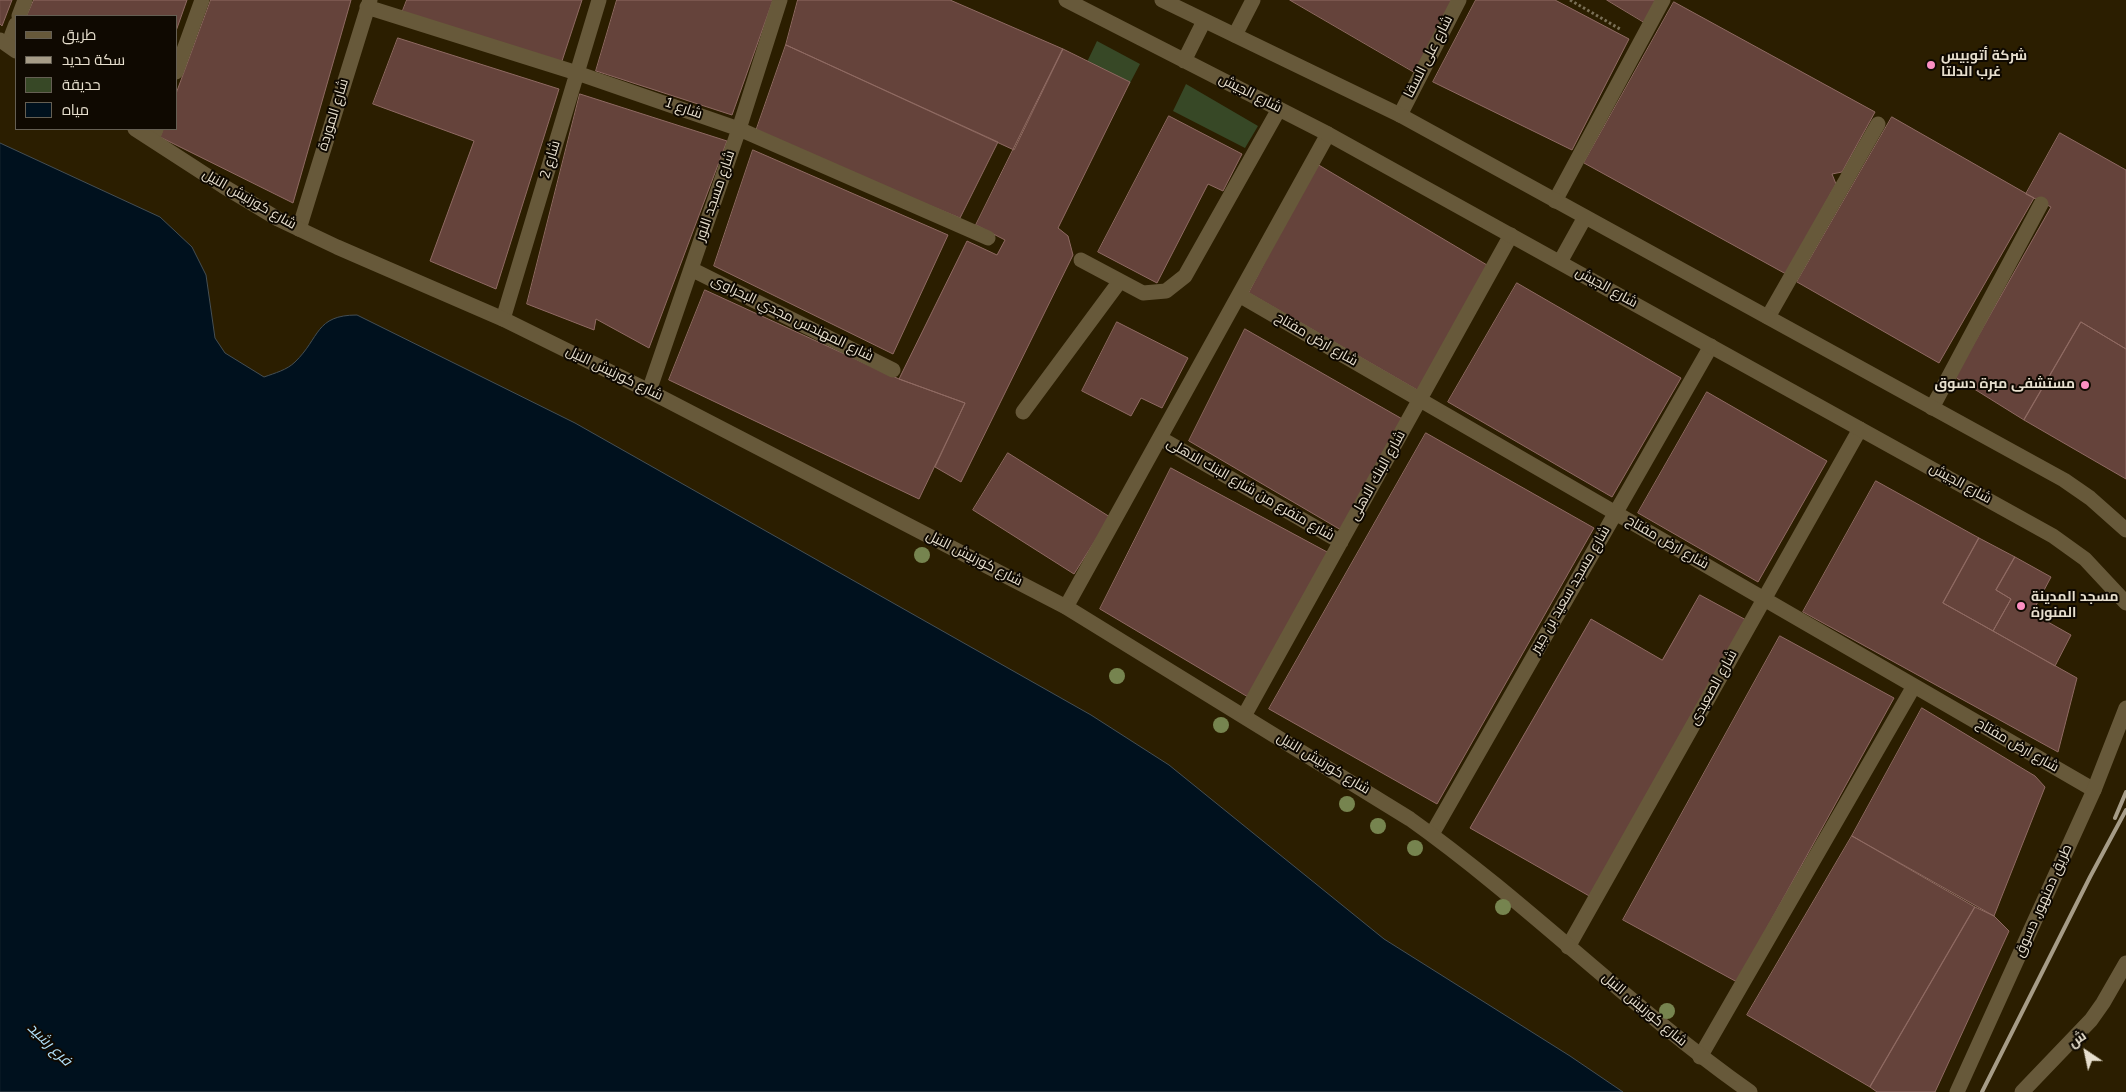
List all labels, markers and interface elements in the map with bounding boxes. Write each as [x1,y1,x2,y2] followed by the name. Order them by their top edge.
[1401,13,1457,101] street label: شارع على السقا
[15,15,178,130] legend
[62,25,96,45] text: طريق
[1941,49,2027,82] place label: شركة أتوبيس غرب الدلتا
[62,50,125,70] text: سكة حديد
[1925,59,1937,71] marker: شركة أتوبيس غرب الدلتا
[1216,71,1284,117] street label: شارع الجيش
[62,75,101,95] text: حديقة
[315,77,353,153] street label: شارع الموردة
[662,95,704,123] street label: شارع 1
[62,100,89,120] text: مياه
[537,139,565,181] street label: شارع 2
[693,148,739,244] street label: شارع مسجد النور
[199,166,299,234] street label: شارع كورنيش النيل
[1572,264,1640,312] street label: شارع الجيش
[708,272,876,366] street label: شارع المهندس مجدي البحراوى
[1272,310,1360,370] street label: شارع ارض مفتاح
[563,343,665,405] street label: شارع كورنيش النيل
[1934,377,2075,393] place label: مستشفى مبرة دسوق
[2079,379,2091,391] marker: مستشفى مبرة دسوق
[1346,428,1410,524] street label: شارع البنك الاهلى
[1163,435,1337,545] street label: شارع متفرع من شارع البنك الاهلى
[1926,460,1994,508] street label: شارع الجيش
[1623,513,1711,573] street label: شارع ارض مفتاح
[1528,523,1614,657] street label: شارع مسجد سعيد بن جبير
[923,528,1025,590] street label: شارع كورنيش النيل
[2031,590,2119,622] place label: مسجد المدينة المنورة
[2015,600,2027,612] marker: مسجد المدينة المنورة
[1686,647,1742,729] street label: شارع الصعيدى
[1973,716,2061,776] street label: شارع ارض مفتاح
[1273,730,1373,798] street label: شارع كورنيش النيل
[2012,842,2076,960] street label: طريق دمنهور, دسوق
[1598,970,1690,1050] street label: شارع كورنيش النيل
[23,1020,75,1070] water label: فرع رشيد
[2065,1026,2090,1052] text: ش
[2061,1027,2111,1077] north arrow

